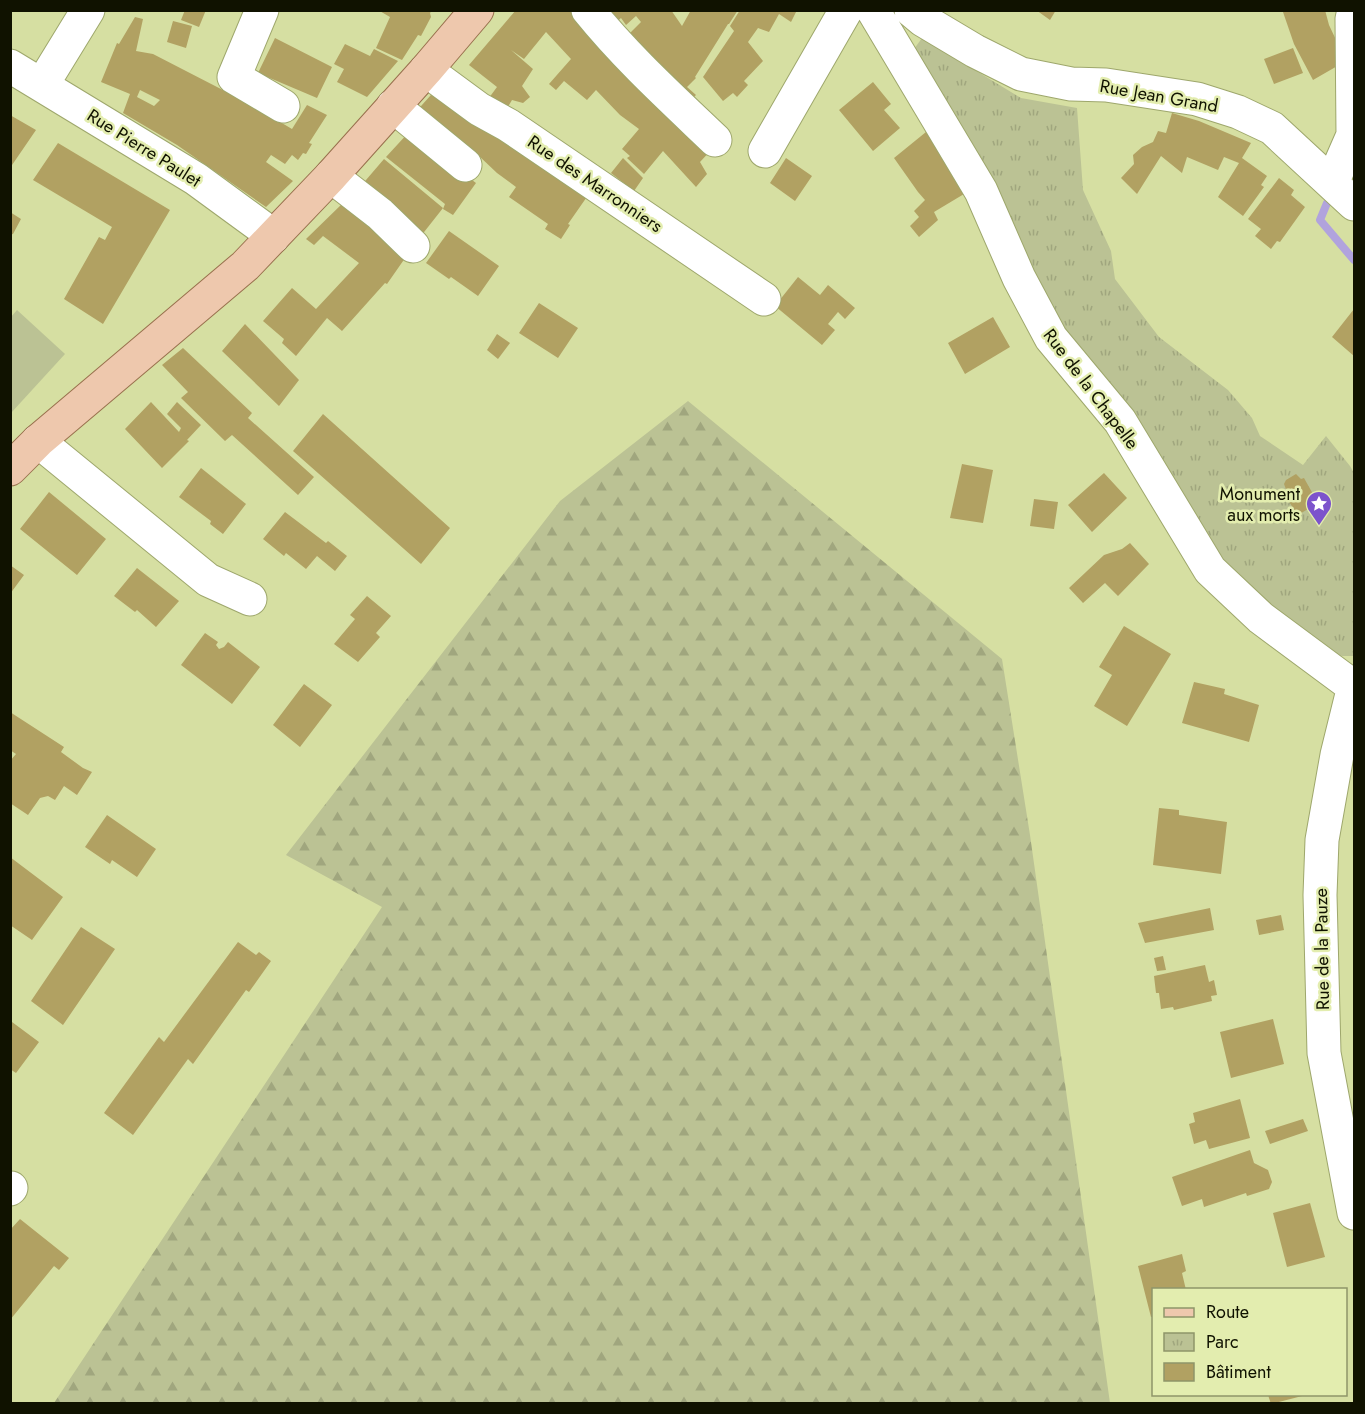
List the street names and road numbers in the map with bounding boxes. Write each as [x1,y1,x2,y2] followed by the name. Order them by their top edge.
[1098,73,1220,119] street label: Rue Jean Grand
[82,103,207,194] street label: Rue Pierre Paulet
[522,129,668,239] street label: Rue des Marronniers
[1037,323,1145,455] street label: Rue de la Chapelle
[1308,888,1336,1010] street label: Rue de la Pauze

